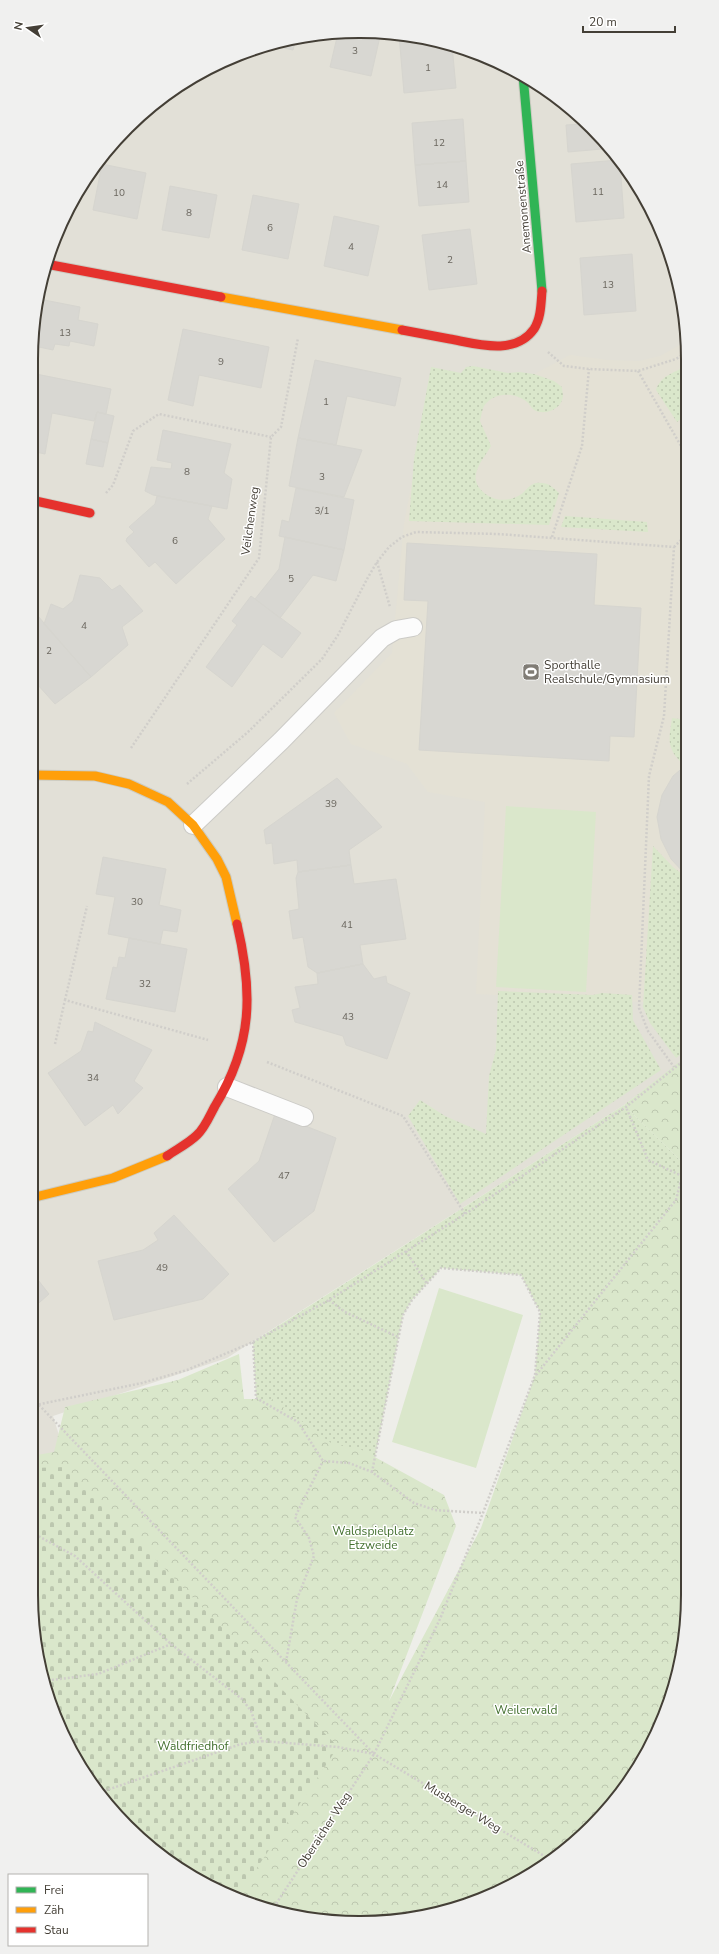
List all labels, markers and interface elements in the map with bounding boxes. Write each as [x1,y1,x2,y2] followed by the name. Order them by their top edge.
[8,8,48,48] north arrow
[583,8,675,34] scale bar
[589,14,617,30] text: 20 m
[11,20,27,32] text: N
[352,44,358,58] house number: 3
[425,61,431,75] house number: 1
[433,136,445,150] house number: 12
[511,160,535,254] street label: Anemonenstraße
[436,178,448,192] house number: 14
[592,185,604,199] house number: 11
[113,186,125,200] house number: 10
[186,206,192,220] house number: 8
[267,221,273,235] house number: 6
[348,240,354,254] house number: 4
[447,253,453,267] house number: 2
[602,278,614,292] house number: 13
[59,326,71,340] house number: 13
[218,355,224,369] house number: 9
[323,395,329,409] house number: 1
[184,465,190,479] house number: 8
[319,470,325,484] house number: 3
[237,486,263,557] street label: Veilchenweg
[315,504,329,518] house number: 3/1
[172,534,178,548] house number: 6
[288,572,294,586] house number: 5
[81,619,87,633] house number: 4
[46,644,52,658] house number: 2
[544,657,670,687] place label: Sporthalle Realschule/Gymnasium
[521,662,541,682] sports icon: Sporthalle Realschule/Gymnasium
[325,797,337,811] house number: 39
[131,895,143,909] house number: 30
[341,918,353,932] house number: 41
[139,977,151,991] house number: 32
[342,1010,354,1024] house number: 43
[87,1071,99,1085] house number: 34
[278,1169,290,1183] house number: 47
[156,1261,168,1275] house number: 49
[332,1523,414,1553] park label: Waldspielplatz Etzweide
[494,1702,558,1718] park label: Weilerwald
[157,1738,230,1754] park label: Waldfriedhof
[422,1778,504,1836] street label: Musberger Weg
[293,1789,355,1871] street label: Oberaicher Weg
[8,1874,148,1946] legend
[44,1882,64,1898] text: Frei
[44,1902,64,1918] text: Zäh
[44,1922,69,1938] text: Stau

